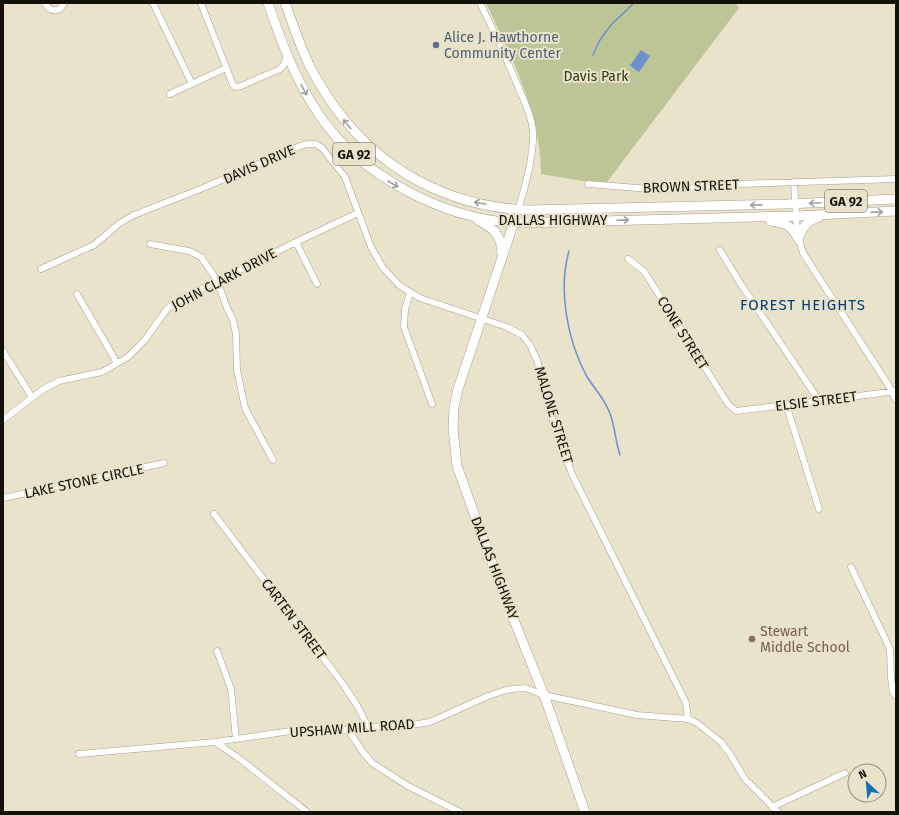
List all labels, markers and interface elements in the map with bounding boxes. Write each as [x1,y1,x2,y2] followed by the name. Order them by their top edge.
[444,29,561,62] place label: Alice J. Hawthorne Community Center
[431,40,441,50] marker: Alice J. Hawthorne Community Center
[564,68,629,85] park label: Davis Park
[301,84,309,96] one-way arrow
[343,118,351,129] one-way arrow
[221,141,298,188] street label: DAVIS DRIVE
[333,143,375,165] road number: GA 92
[642,176,740,197] street label: BROWN STREET
[387,180,399,188] one-way arrow
[825,190,867,212] road number: GA 92
[474,199,487,207] one-way arrow
[809,199,822,206] one-way arrow
[750,201,763,208] one-way arrow
[870,208,883,216] one-way arrow
[499,212,608,229] street label: DALLAS HIGHWAY
[616,217,629,224] one-way arrow
[169,244,280,314] street label: JOHN CLARK DRIVE
[653,293,712,374] street label: CONE STREET
[740,296,866,314] district label: FOREST HEIGHTS
[531,364,577,467] street label: MALONE STREET
[774,388,859,415] street label: ELSIE STREET
[23,461,145,502] street label: LAKE STONE CIRCLE
[467,514,522,622] street label: DALLAS HIGHWAY
[258,575,330,664] street label: CARTEN STREET
[760,623,850,656] place label: Stewart Middle School
[747,634,757,644] marker: Stewart Middle School
[289,716,415,741] street label: UPSHAW MILL ROAD
[847,763,887,803] north arrow
[857,767,869,782] text: N

